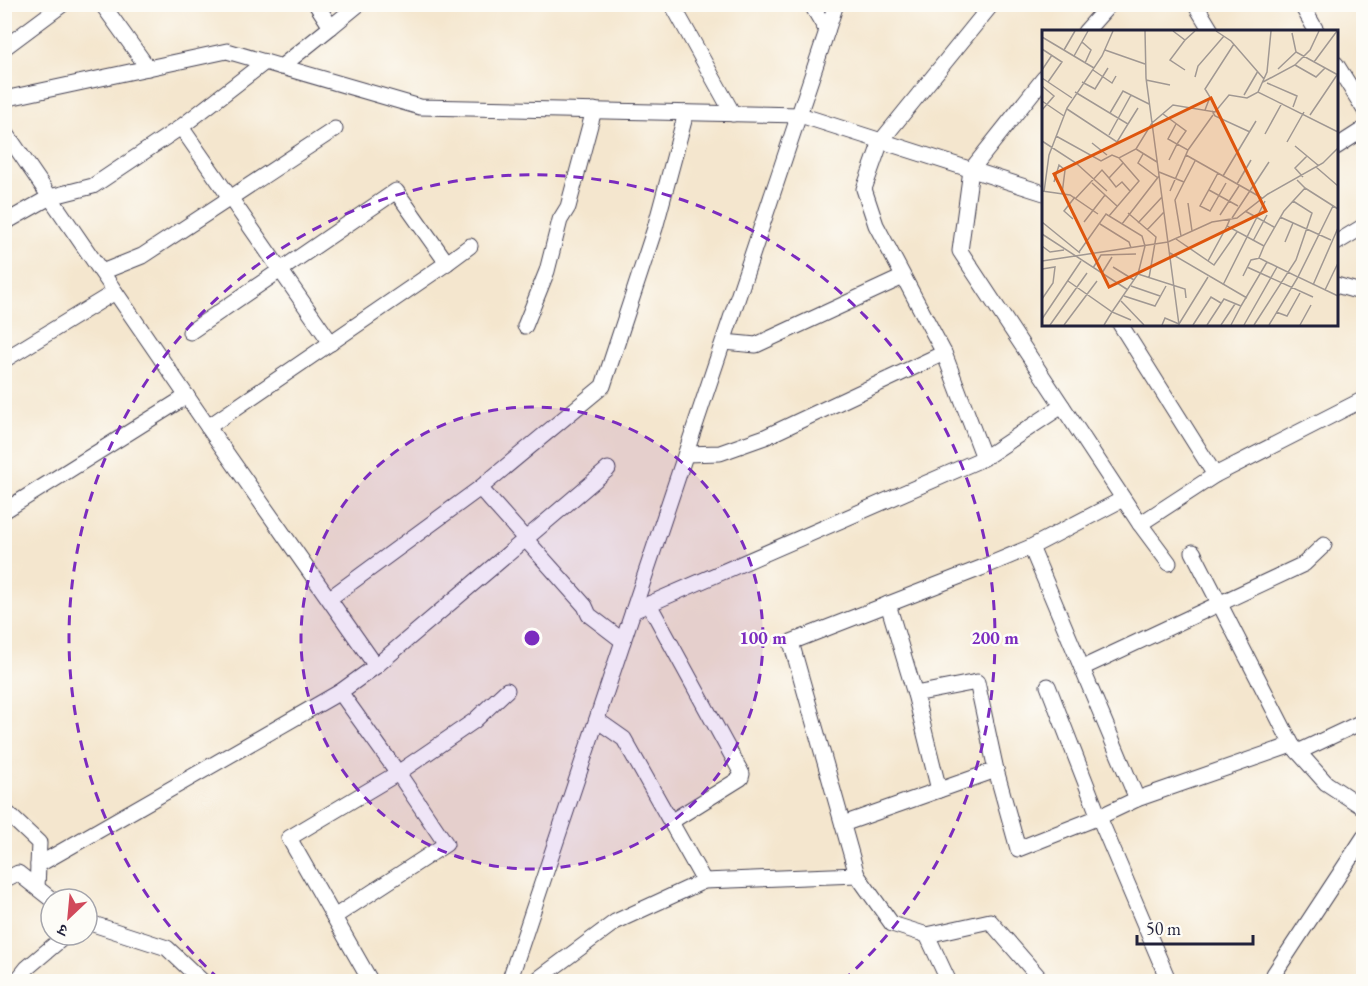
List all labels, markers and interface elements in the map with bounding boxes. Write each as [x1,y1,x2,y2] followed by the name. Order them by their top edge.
[1042,30,1338,326] inset map
[739,626,787,649] text: 100 m
[971,626,1019,649] text: 200 m
[522,628,542,648] centre of rings
[39,887,99,947] north arrow
[1137,908,1252,946] scale bar
[1146,917,1181,940] text: 50 m
[53,918,72,942] text: उ

